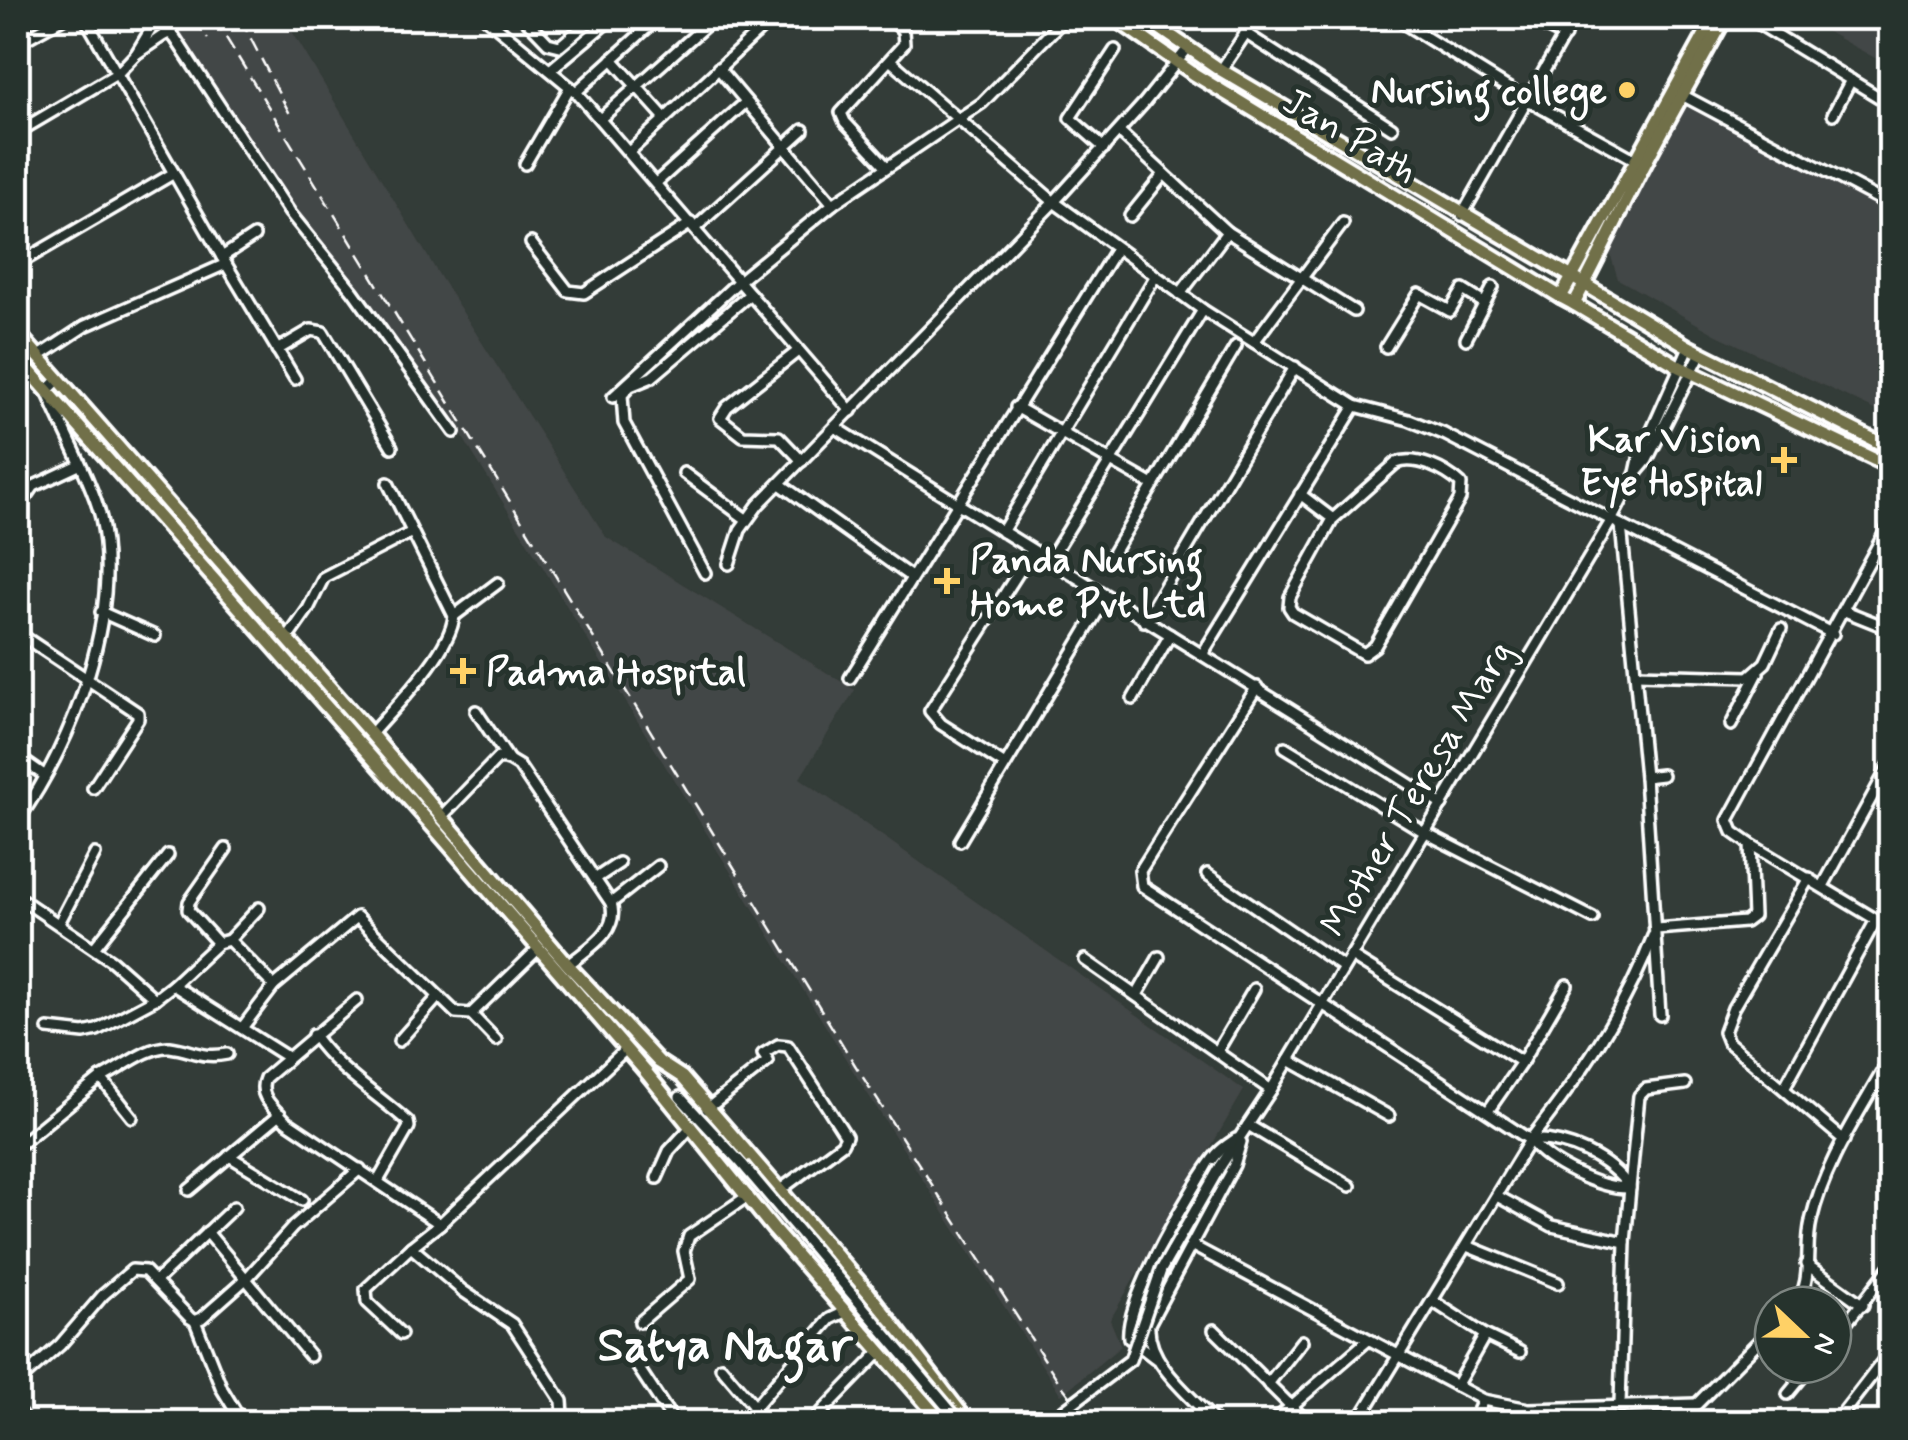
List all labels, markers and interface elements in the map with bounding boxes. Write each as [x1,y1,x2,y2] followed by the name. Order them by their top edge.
[1371,68,1607,122] place label: Nursing college
[1273,78,1426,196] street label: Jan Path
[1616,79,1638,101] marker: Nursing college
[1580,416,1762,509] place label: Kar Vision Eye Hospital
[1771,447,1797,473] marker: Kar Vision Eye Hospital
[970,537,1206,630] place label: Panda Nursing Home Pvt Ltd
[934,568,960,594] marker: Panda Nursing Home Pvt Ltd
[1310,632,1526,947] street label: Mother Teresa Marg
[486,649,746,698] place label: Padma Hospital
[450,658,476,684] marker: Padma Hospital
[1753,1285,1853,1385] north arrow
[598,1315,854,1384] district label: Satya Nagar
[1803,1328,1845,1359] text: N

